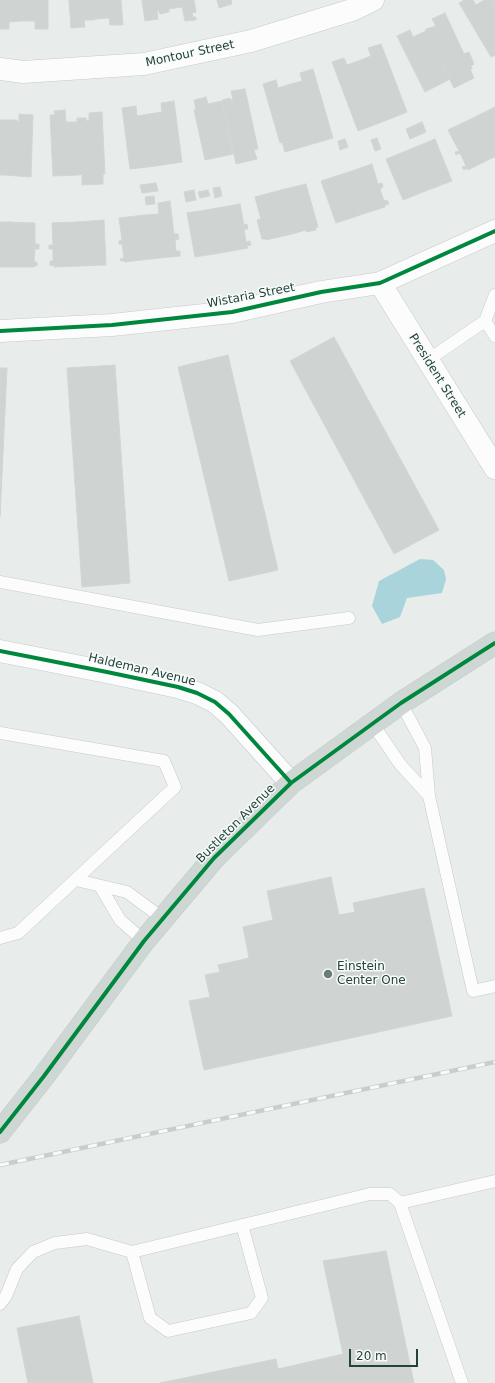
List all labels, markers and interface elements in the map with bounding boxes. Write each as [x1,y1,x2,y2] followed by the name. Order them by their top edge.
[144,38,236,70] street label: Montour Street
[206,280,296,312] street label: Wistaria Street
[405,331,469,421] street label: President Street
[87,651,197,689] street label: Haldeman Avenue
[194,782,278,866] street label: Bustleton Avenue
[337,960,406,988] place label: Einstein Center One
[322,968,334,980] marker: Einstein Center One
[351,1341,420,1367] scale bar
[356,1349,387,1363] text: 20 m

